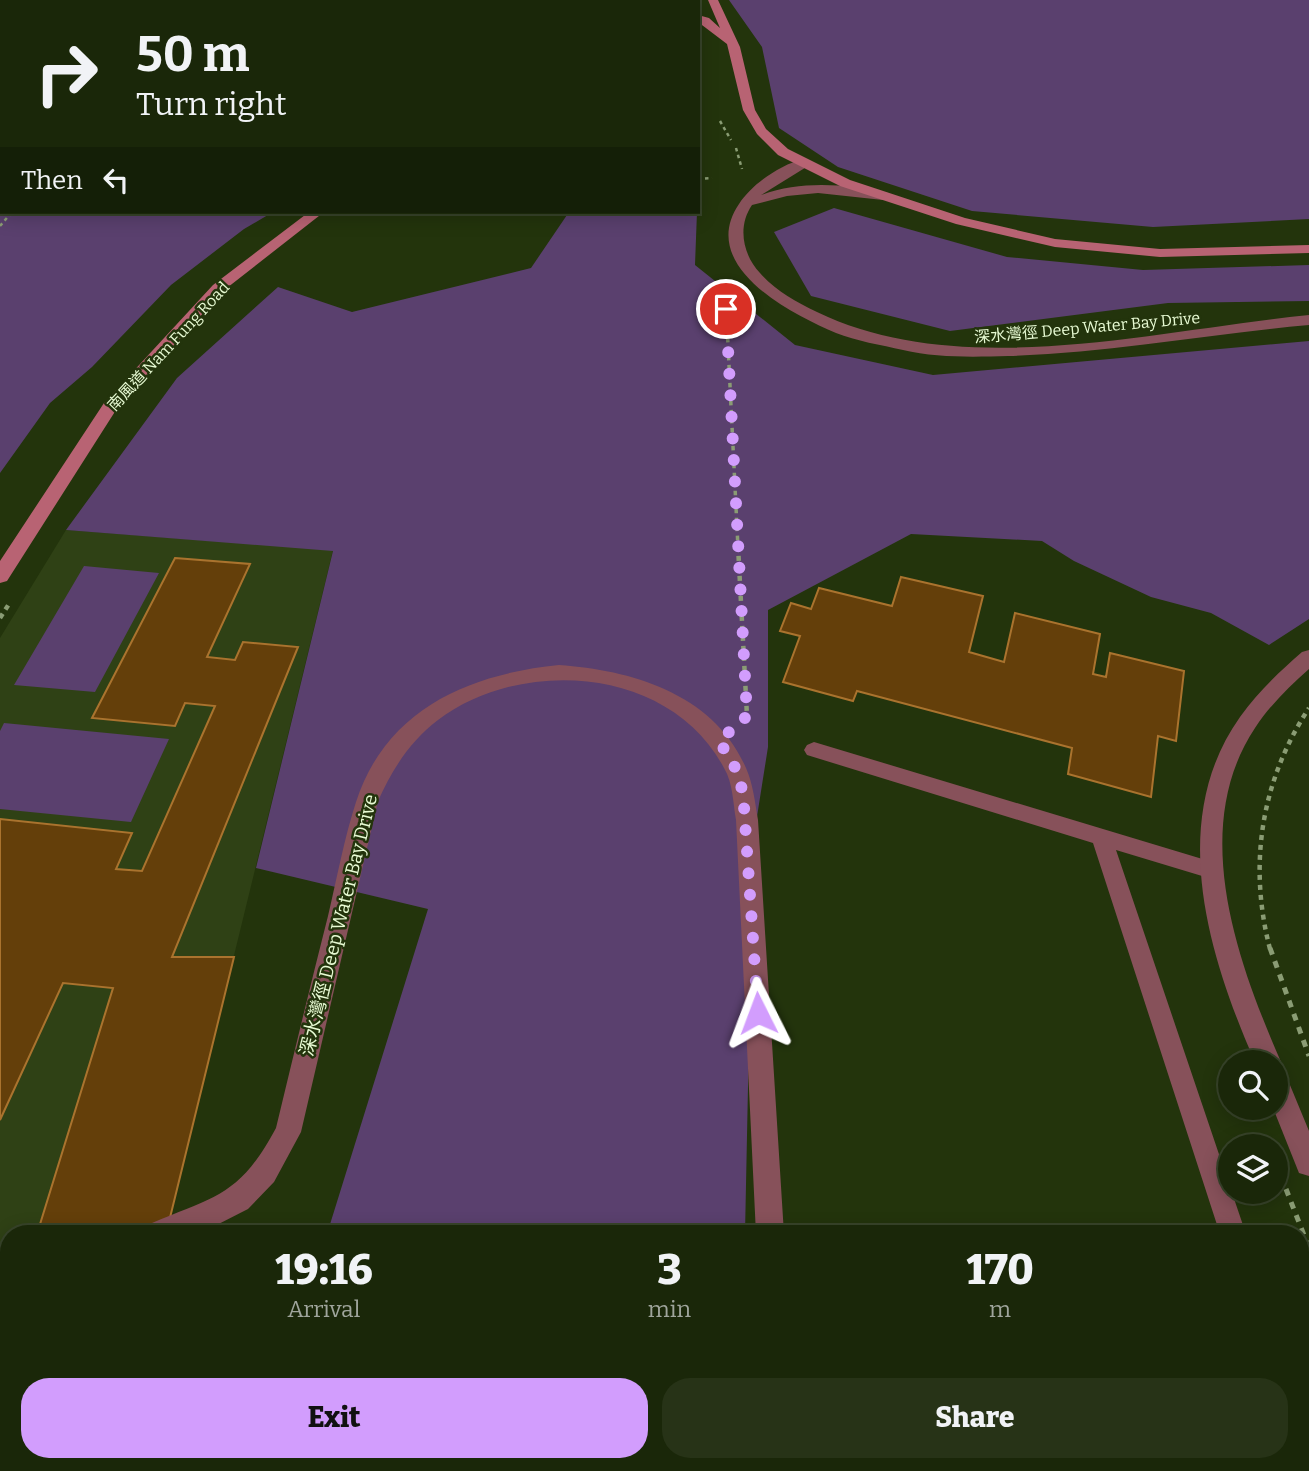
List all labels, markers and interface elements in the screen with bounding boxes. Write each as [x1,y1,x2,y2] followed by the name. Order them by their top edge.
[136,25,249,84] text: 50 m
[21,28,112,119] icon: right
[136,85,287,123] text: Turn right
[97,161,135,199] icon: left
[21,165,83,196] text: Then
[104,278,233,415] street label: 南風道 Nam Fung Road
[696,279,756,339] pin
[707,290,745,328] icon: arrive
[973,308,1201,347] street label: 深水灣徑 Deep Water Bay Drive
[295,792,382,1058] street label: 深水灣徑 Deep Water Bay Drive
[721,976,795,1050] position arrow
[1218,1050,1288,1204] map controls
[1218,1050,1288,1120] button: search
[1218,1134,1288,1204] button: layers
[275,1245,373,1295] text: 19:16
[657,1245,682,1295] text: 3
[966,1245,1034,1295] text: 170
[287,1295,360,1323] text: Arrival
[648,1295,691,1323] text: min
[989,1295,1011,1323] text: m
[21,1378,648,1458] button: Exit
[662,1378,1288,1458] button: Share

